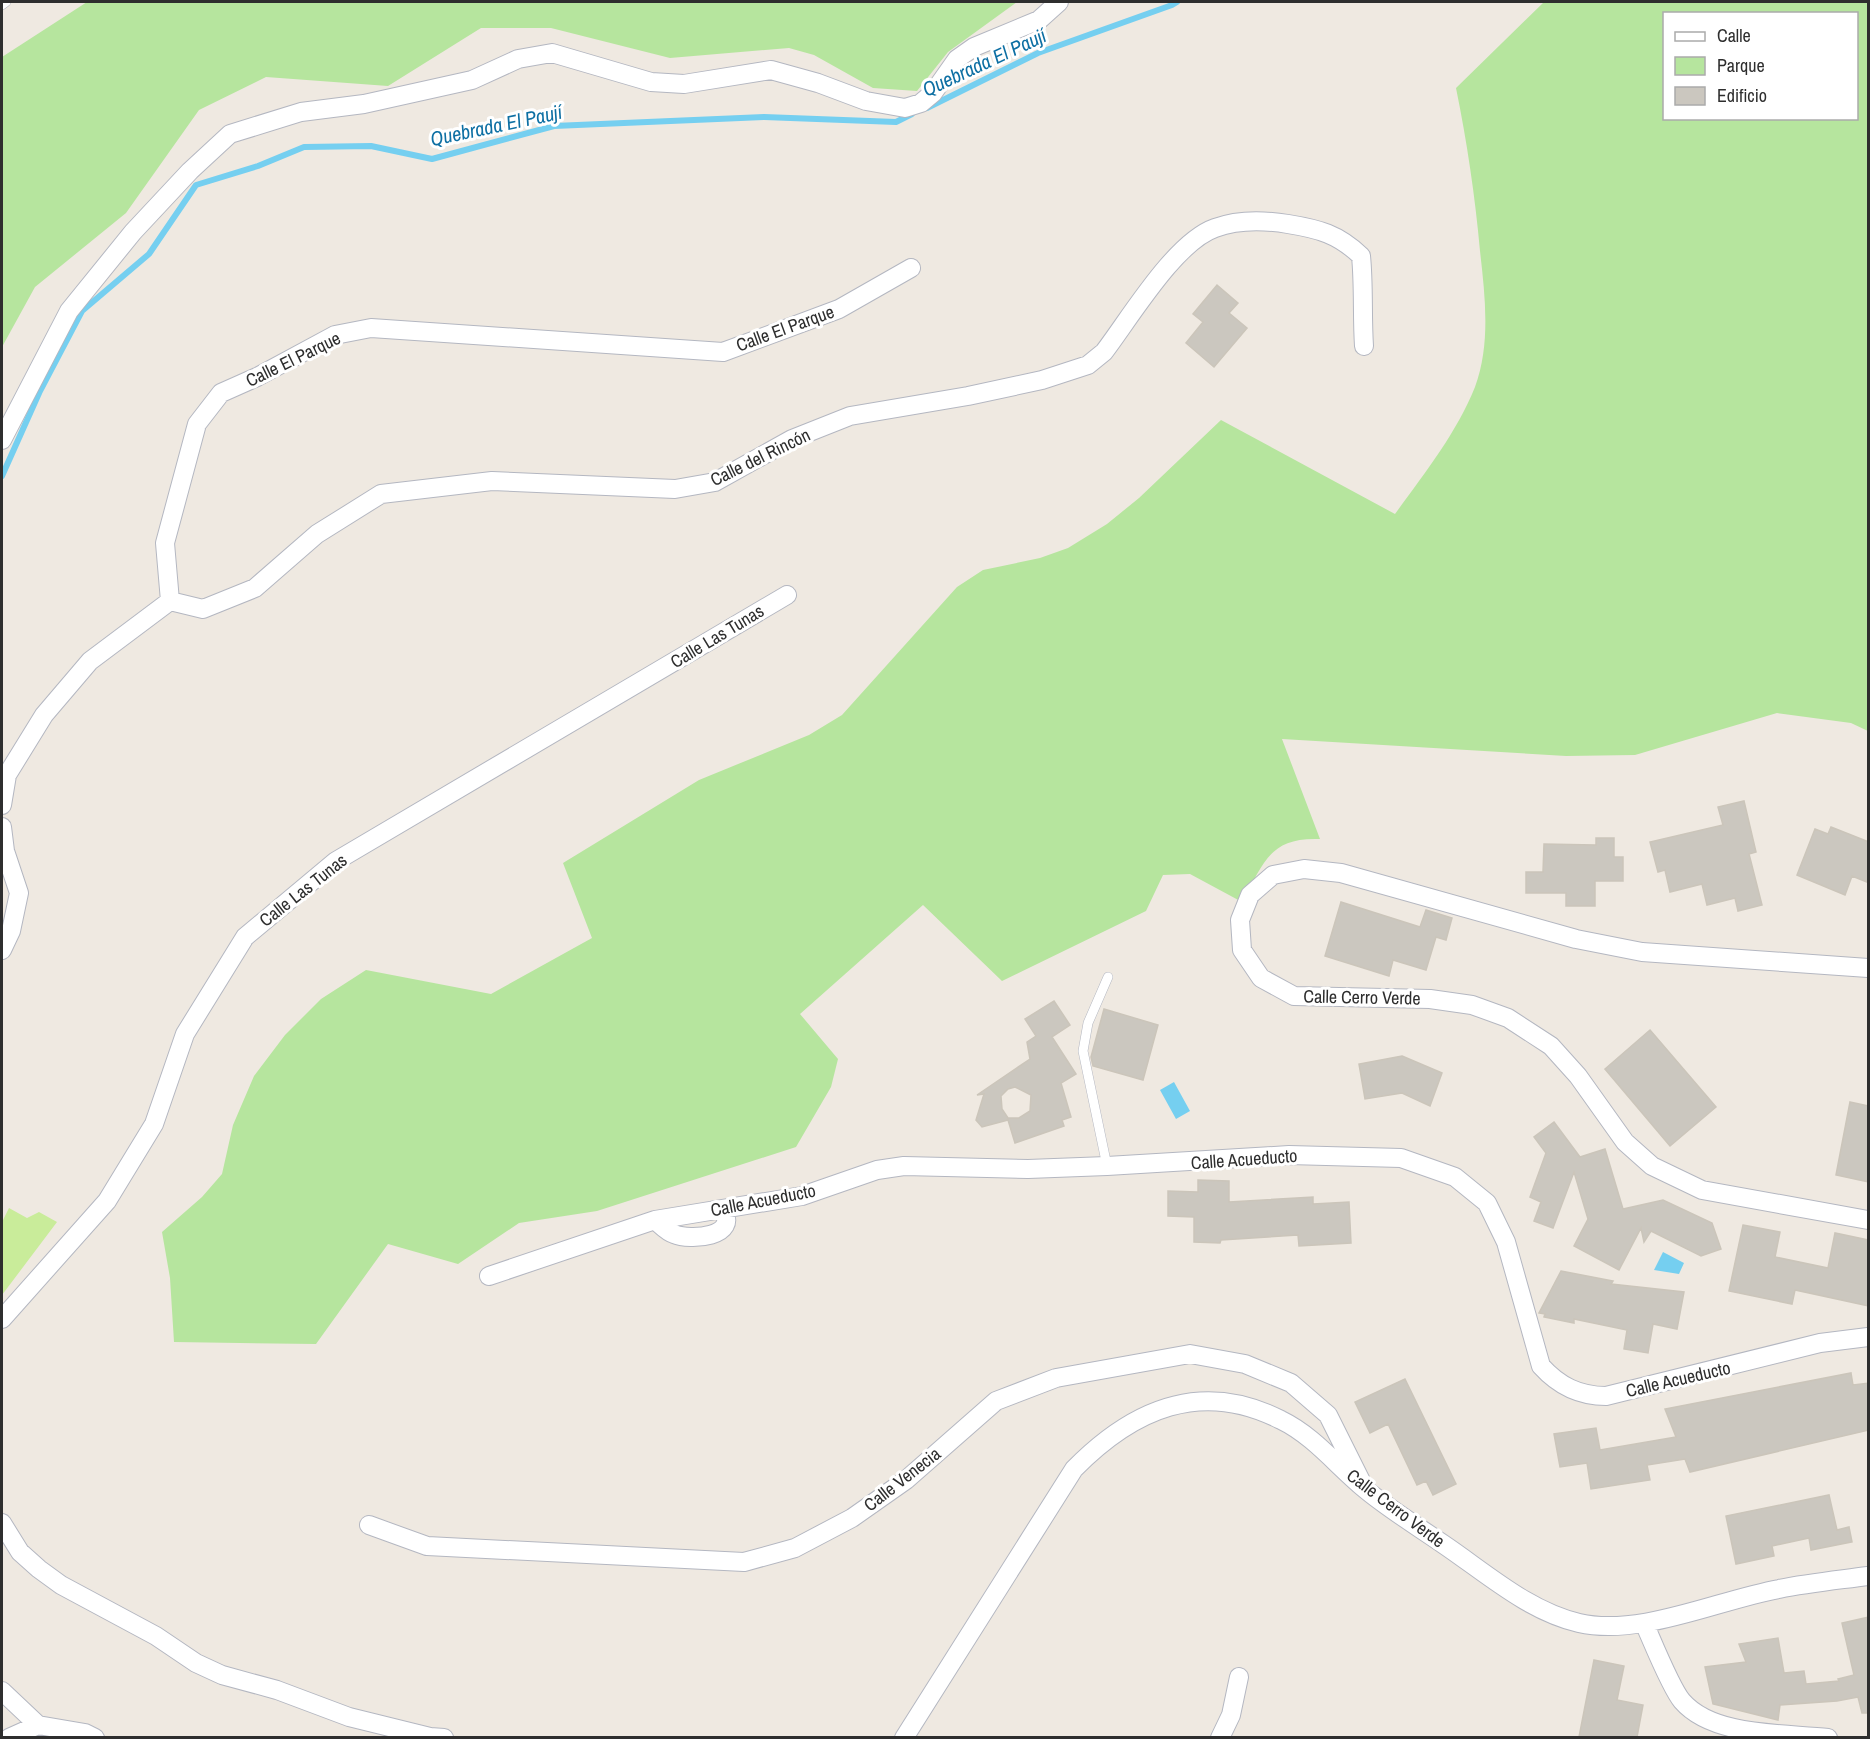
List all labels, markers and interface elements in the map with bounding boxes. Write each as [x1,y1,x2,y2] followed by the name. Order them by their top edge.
[1663,12,1858,120] legend
[918,21,1052,103] water label: Quebrada El Paují
[1717,23,1751,48] text: Calle
[1717,53,1765,78] text: Parque
[1717,83,1767,108] text: Edificio
[428,98,566,152] water label: Quebrada El Paují
[733,299,837,357] street label: Calle El Parque
[241,325,345,393] street label: Calle El Parque
[706,422,814,492] street label: Calle del Rincón
[666,598,768,674] street label: Calle Las Tunas
[254,848,352,932] street label: Calle Las Tunas
[1303,983,1421,1011] street label: Calle Cerro Verde
[1190,1143,1298,1175] street label: Calle Acueducto
[708,1178,818,1222] street label: Calle Acueducto
[1623,1355,1733,1403] street label: Calle Acueducto
[858,1441,946,1517] street label: Calle Venecia
[1342,1463,1450,1553] street label: Calle Cerro Verde

